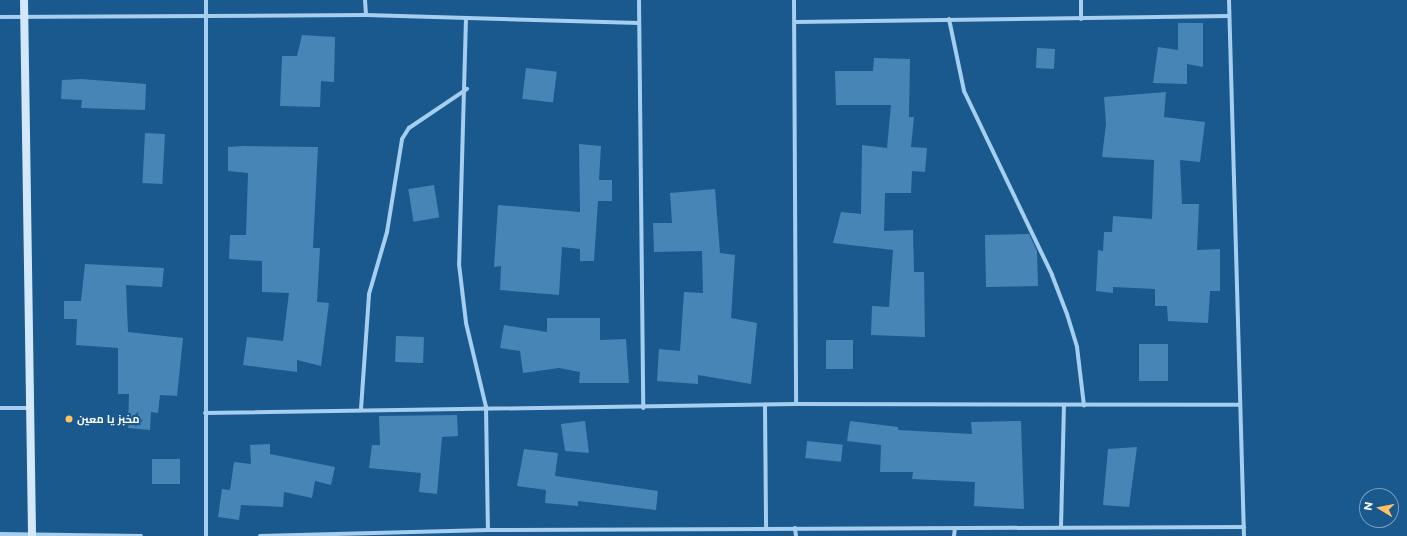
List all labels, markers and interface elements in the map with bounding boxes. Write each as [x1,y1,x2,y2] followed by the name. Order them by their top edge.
[77,412,140,426] place label: مخبز يا معين
[64,414,74,424] marker: مخبز يا معين
[1359,488,1399,528] north arrow
[1361,501,1376,512] text: N

